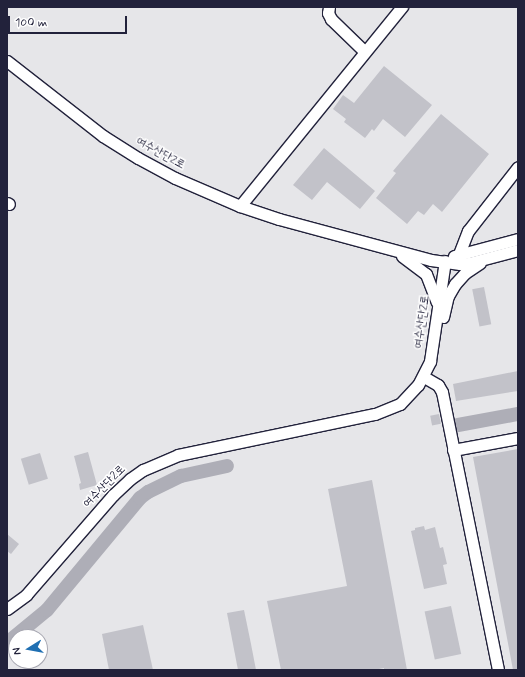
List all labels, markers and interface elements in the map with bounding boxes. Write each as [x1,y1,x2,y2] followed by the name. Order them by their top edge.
[10,8,129,34] scale bar
[15,15,47,31] text: 100 m
[133,135,187,173] street label: 여수산단2로
[412,294,434,350] street label: 여수산단2로
[81,463,129,511] street label: 여수산단2로
[8,629,48,669] north arrow
[10,646,25,656] text: N

